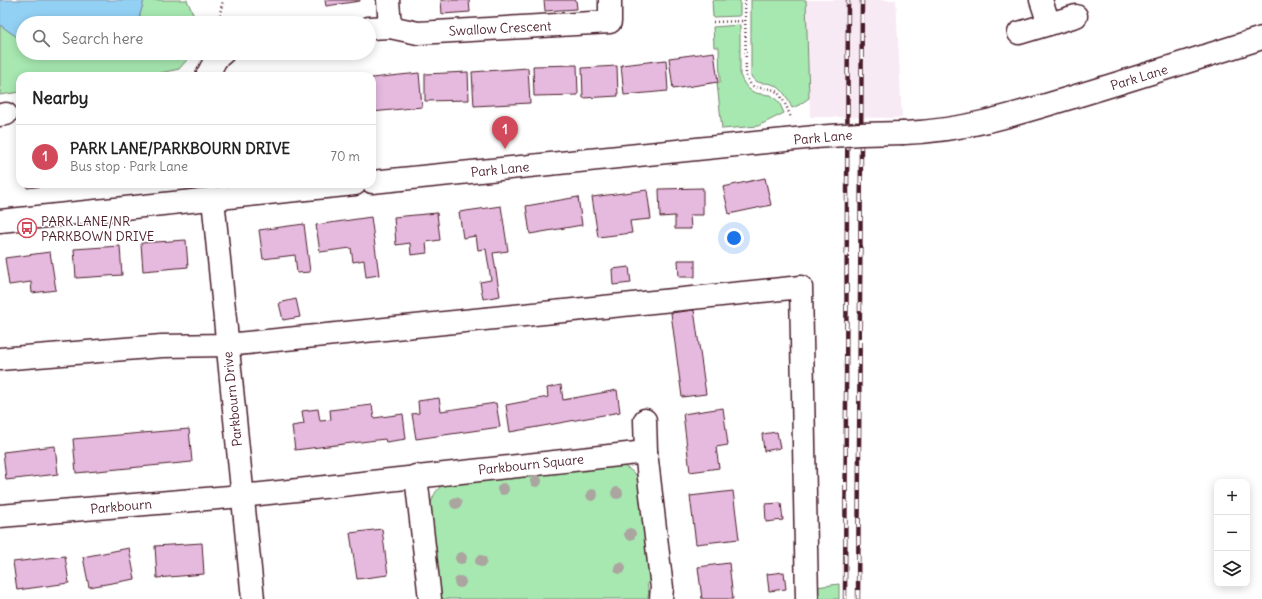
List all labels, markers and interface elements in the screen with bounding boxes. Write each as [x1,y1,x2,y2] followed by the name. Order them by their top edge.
[16,16,376,60] search box
[448,17,552,40] street label: Swallow Crescent
[30,27,52,49] icon: search
[62,29,143,48] text: Search here
[1109,61,1170,94] street label: Park Lane
[32,87,88,109] text: Nearby
[492,116,518,149] pin: 1
[793,126,853,149] street label: Park Lane
[70,139,290,158] text: PARK LANE/PARKBOURN DRIVE
[42,148,48,165] text: 1
[331,148,360,165] text: 70 m
[70,158,188,175] text: Bus stop · Park Lane
[470,158,530,181] street label: Park Lane
[41,213,155,245] place label: PARK LANE/NR PARKBOWN DRIVE
[16,217,38,239] bus stop icon: PARK LANE/NR PARKBOWN DRIVE
[724,228,744,248] your location
[219,351,246,447] street label: Parkbourn Drive
[477,450,585,478] street label: Parkbourn Square
[1214,479,1250,587] map controls
[1214,479,1250,515] button: +
[90,495,153,518] street label: Parkbourn
[1214,515,1250,551] button: −
[1214,551,1250,587] button: layers

